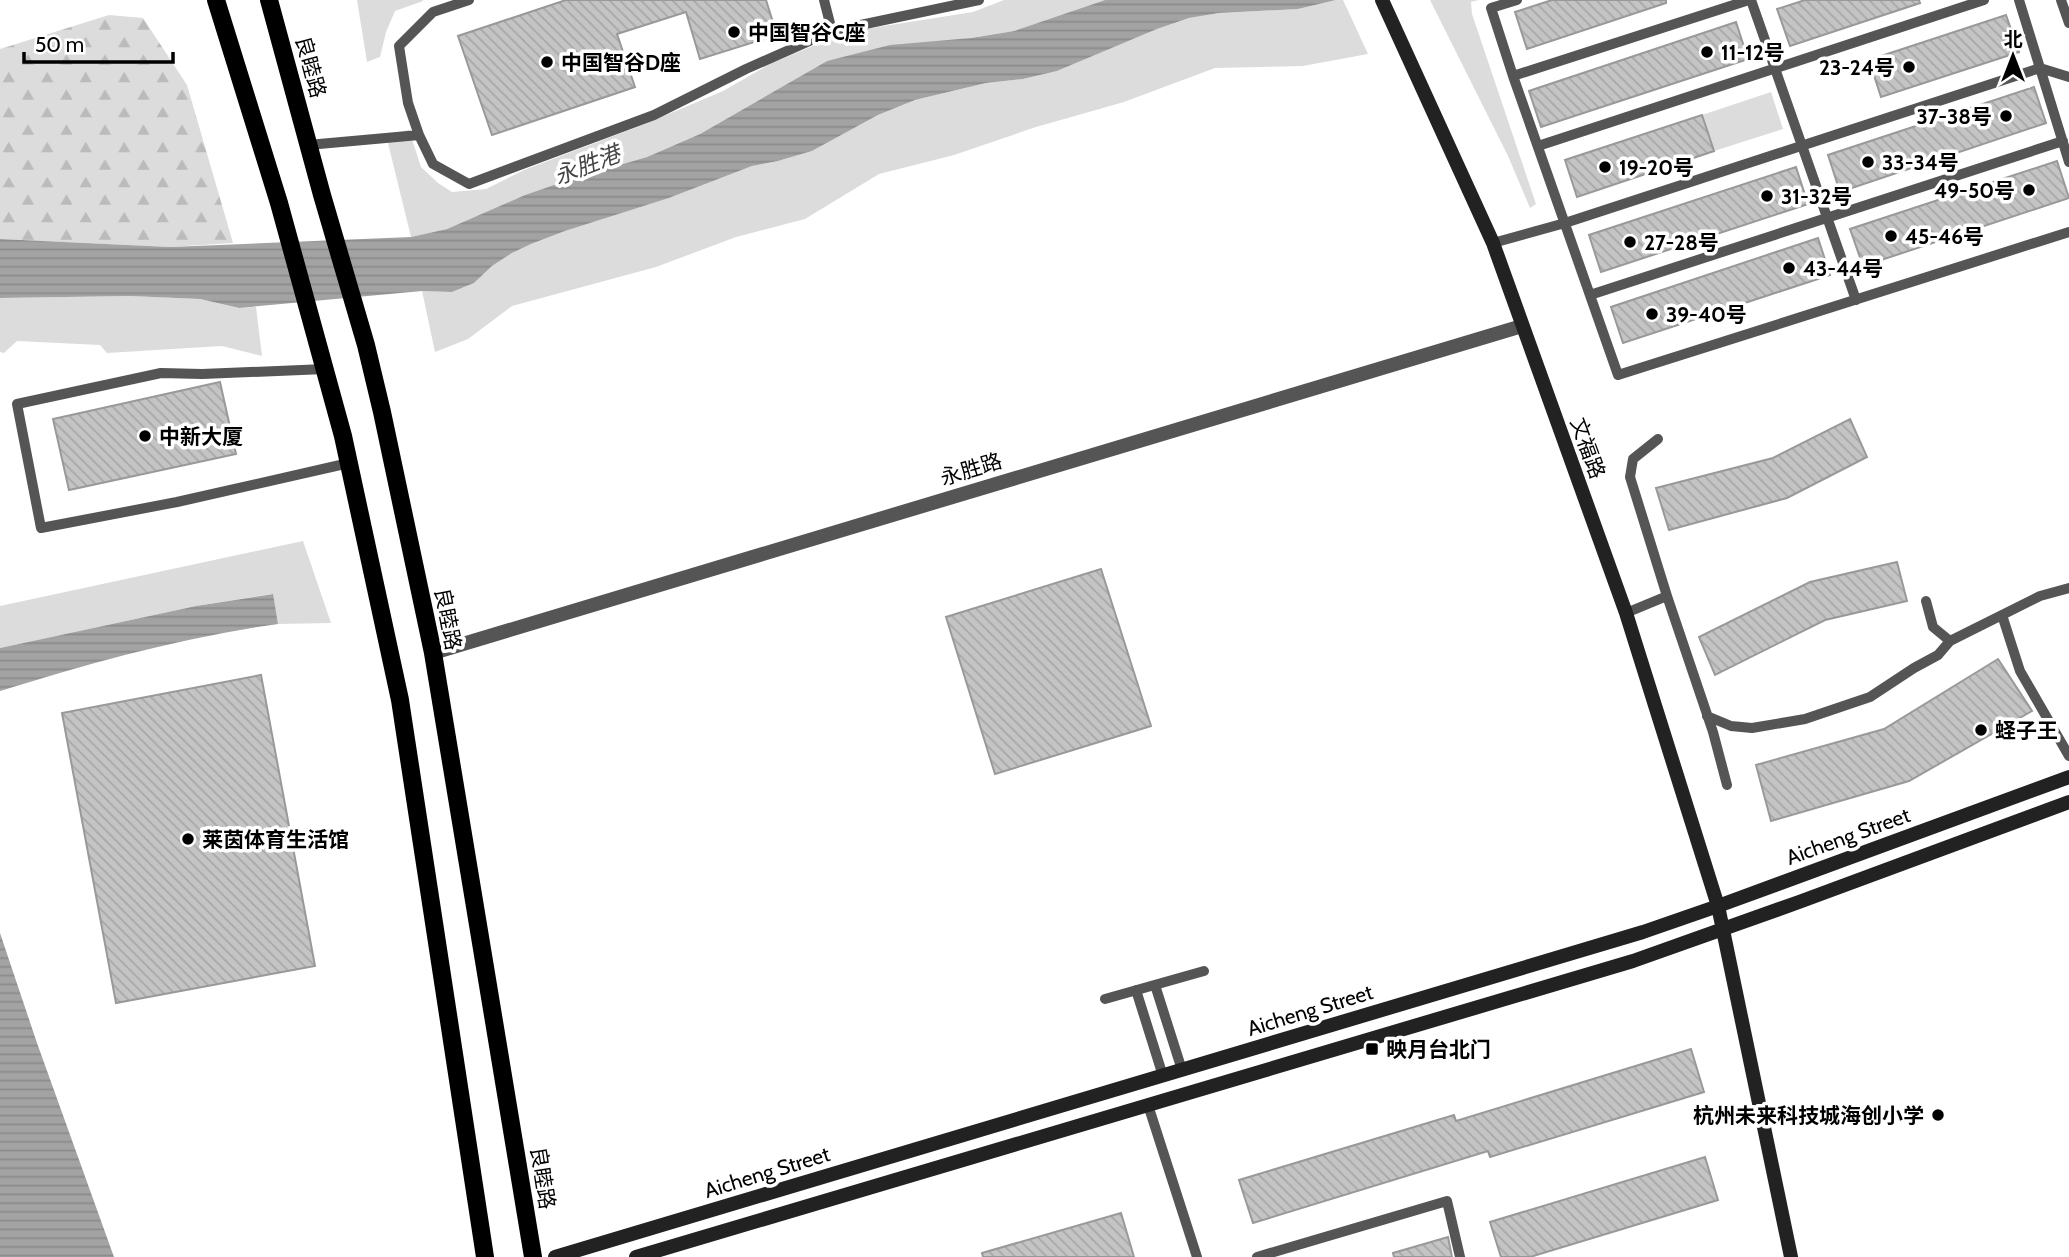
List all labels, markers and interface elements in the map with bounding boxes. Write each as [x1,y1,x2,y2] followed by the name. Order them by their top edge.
[748,20,866,45] place label: 中国智谷C座
[24,21,173,65] scale bar
[1978,21,2048,91] north arrow
[726,24,742,40] marker: 中国智谷C座
[2003,28,2023,51] text: 北
[35,32,84,57] text: 50 m
[291,33,331,101] street label: 良睦路
[1721,40,1785,65] place label: 11-12号
[1699,44,1715,60] marker: 11-12号
[561,50,681,75] place label: 中国智谷D座
[539,54,555,70] marker: 中国智谷D座
[1819,55,1895,80] place label: 23-24号
[1901,59,1917,75] marker: 23-24号
[1917,104,1992,129] place label: 37-38号
[1998,108,2014,124] marker: 37-38号
[550,138,627,190] water label: 永胜港
[1882,150,1959,175] place label: 33-34号
[1860,154,1876,170] marker: 33-34号
[1619,155,1694,180] place label: 19-20号
[1597,159,1613,175] marker: 19-20号
[1934,178,2015,203] place label: 49-50号
[2021,182,2037,198] marker: 49-50号
[1781,184,1852,209] place label: 31-32号
[1759,188,1775,204] marker: 31-32号
[1905,224,1984,249] place label: 45-46号
[1883,228,1899,244] marker: 45-46号
[1644,230,1719,255] place label: 27-28号
[1622,234,1638,250] marker: 27-28号
[1803,256,1883,281] place label: 43-44号
[1781,260,1797,276] marker: 43-44号
[1666,302,1747,327] place label: 39-40号
[1644,306,1660,322] marker: 39-40号
[1565,414,1611,482] street label: 文福路
[159,424,243,449] place label: 中新大厦
[137,428,153,444] marker: 中新大厦
[937,448,1005,490] street label: 永胜路
[430,586,466,652] street label: 良睦路
[1995,718,2058,743] place label: 蛏子王
[1973,722,1989,738] marker: 蛏子王
[1783,802,1913,870] street label: Aicheng Street
[202,827,349,852] place label: 莱茵体育生活馆
[180,831,196,847] marker: 莱茵体育生活馆
[1244,979,1376,1041] street label: Aicheng Street
[1386,1037,1491,1062] place label: 映月台北门
[1364,1041,1380,1057] marker: 映月台北门
[1693,1103,1924,1128] place label: 杭州未来科技城海创小学
[1930,1107,1946,1123] marker: 杭州未来科技城海创小学
[701,1141,833,1203] street label: Aicheng Street
[526,1145,560,1211] street label: 良睦路

